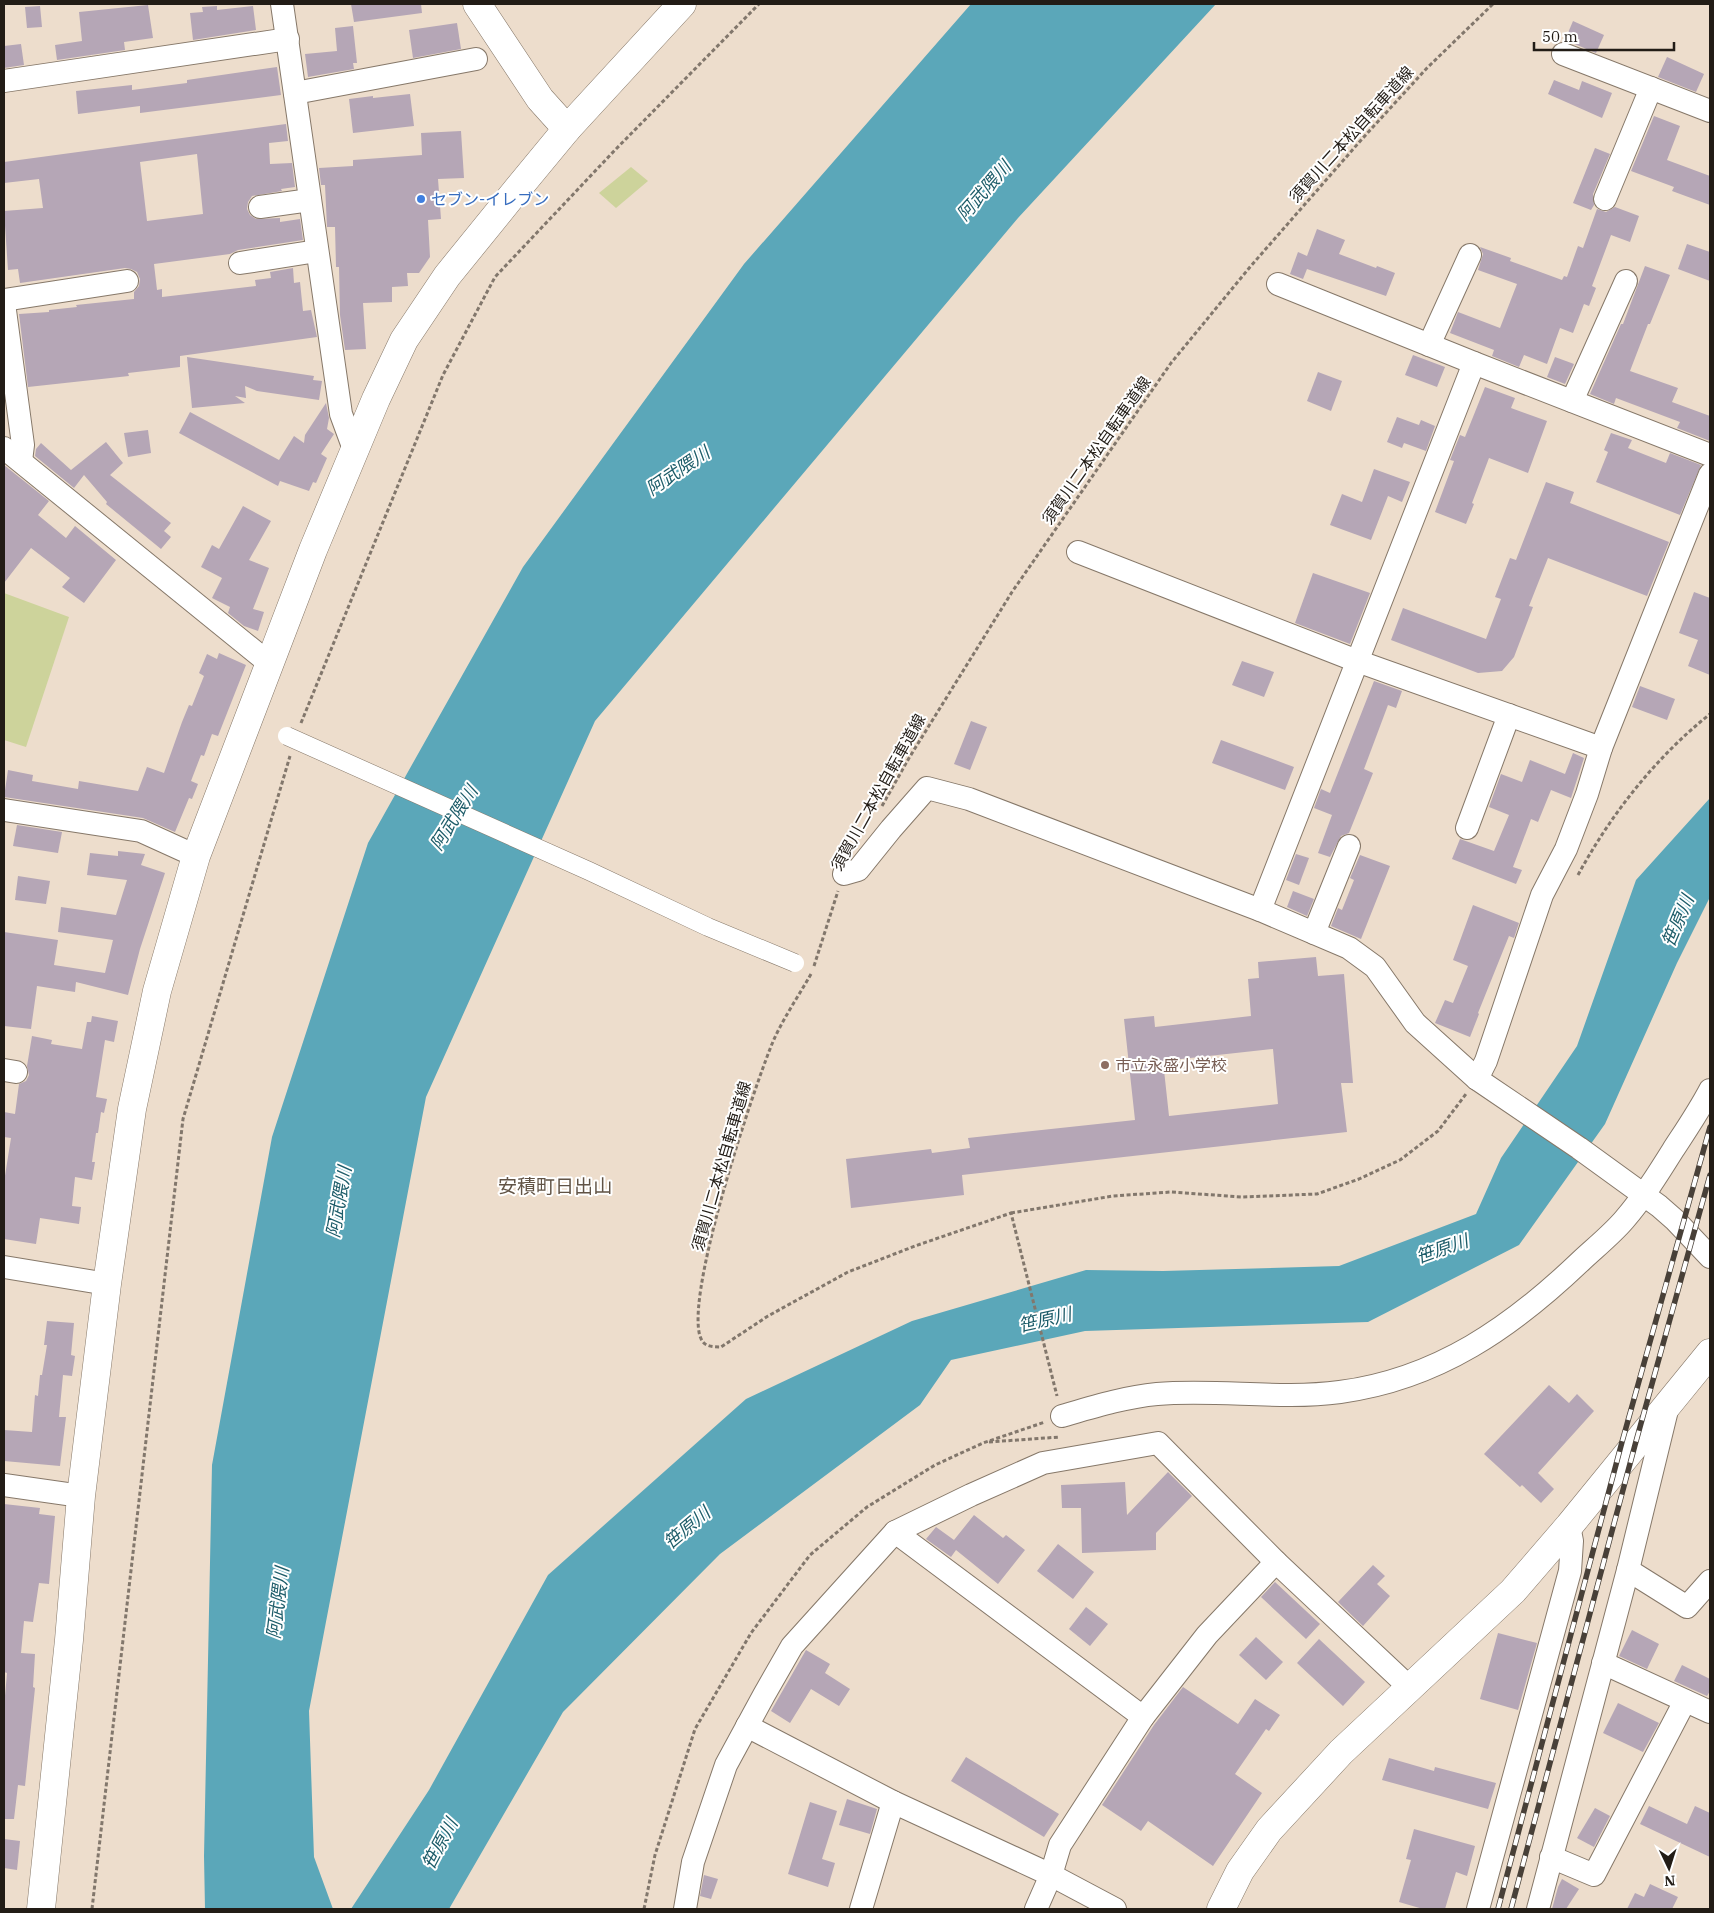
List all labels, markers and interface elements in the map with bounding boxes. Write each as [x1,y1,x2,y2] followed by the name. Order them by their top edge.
[1534,20,1674,52] scale bar
[1542,27,1578,46] text: 50 m
[1285,62,1417,206] street label: 須賀川二本松自転車道線
[951,154,1017,225] water label: 阿武隈川
[431,189,549,209] place label: セブン-イレブン
[415,193,427,205] marker: セブン-イレブン
[1037,372,1155,528] street label: 須賀川二本松自転車道線
[641,440,716,500] water label: 阿武隈川
[827,710,929,874] street label: 須賀川二本松自転車道線
[425,779,483,854] water label: 阿武隈川
[1656,890,1699,950] water label: 笹原川
[1115,1055,1227,1075] place label: 市立永盛小学校
[1099,1059,1111,1071] marker: 市立永盛小学校
[687,1079,755,1253] street label: 須賀川二本松自転車道線
[321,1162,356,1239] water label: 阿武隈川
[498,1174,612,1198] district label: 安積町日出山
[1413,1228,1473,1268] water label: 笹原川
[1016,1302,1076,1337] water label: 笹原川
[659,1500,716,1554] water label: 笹原川
[262,1564,294,1640] water label: 阿武隈川
[417,1813,463,1873] water label: 笹原川
[1644,1843,1694,1893] north arrow
[1664,1872,1676,1890] text: N

